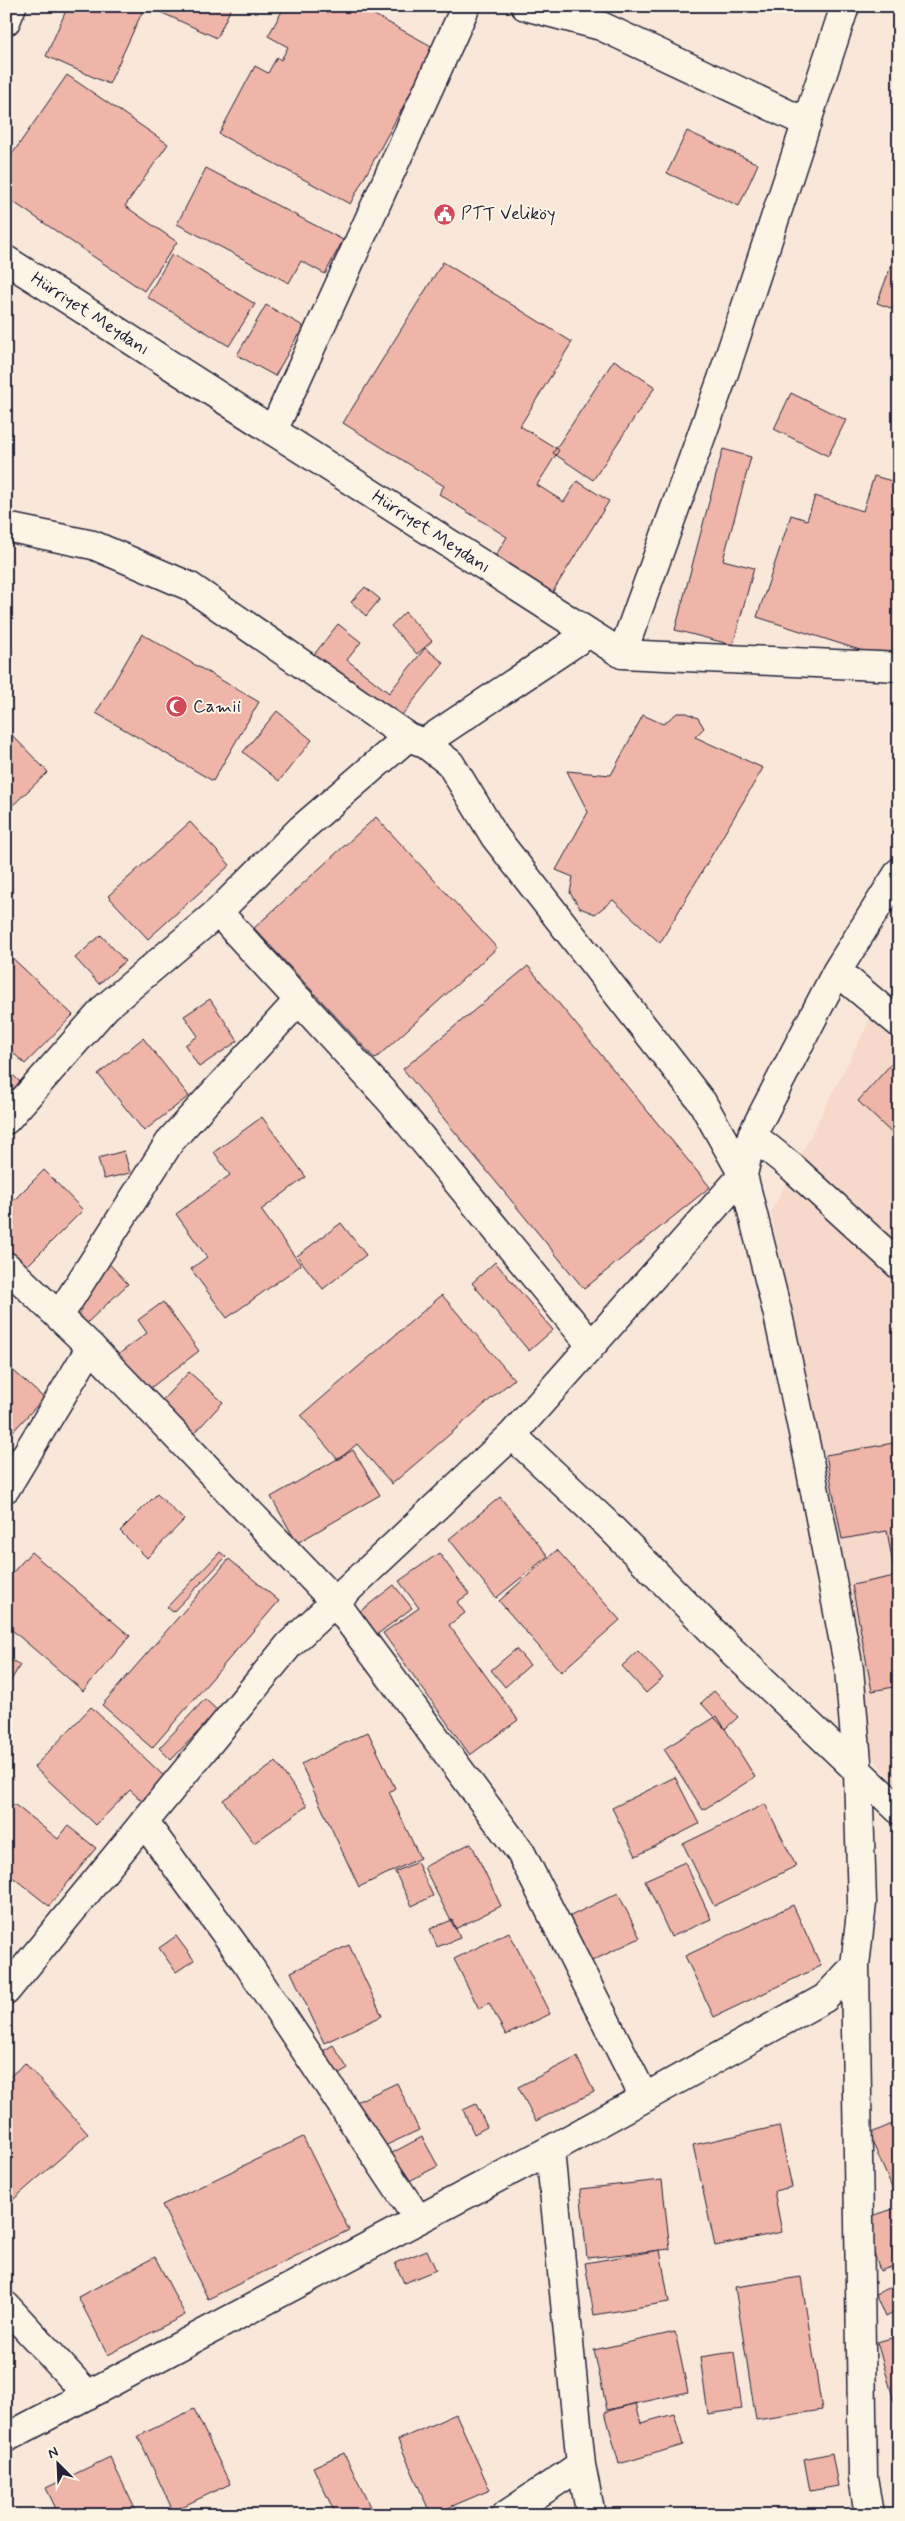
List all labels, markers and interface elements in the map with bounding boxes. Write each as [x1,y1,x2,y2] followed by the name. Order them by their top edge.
[433,202,457,226] public building icon: PTT Veliköy
[461,202,556,226] place label: PTT Veliköy
[26,267,154,361] street label: Hürriyet Meydanı
[367,485,495,579] street label: Hürriyet Meydanı
[165,695,189,719] mosque icon: Camii
[193,695,241,719] place label: Camii
[32,2438,82,2488] north arrow
[45,2443,61,2463] text: N

